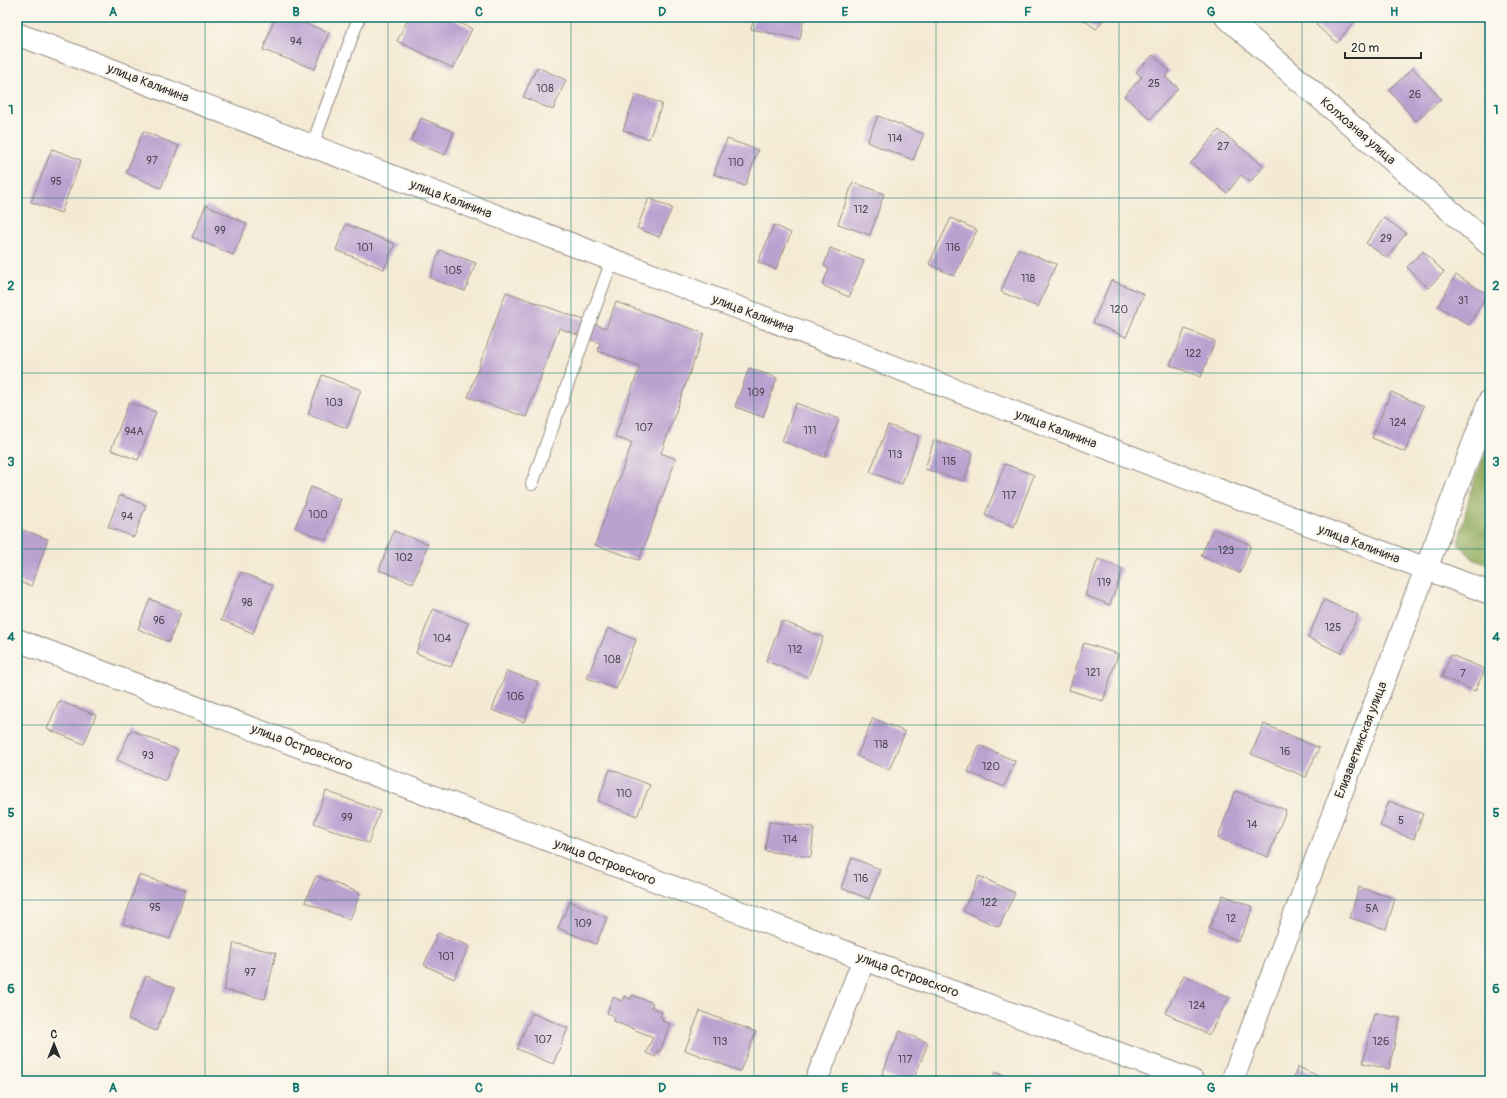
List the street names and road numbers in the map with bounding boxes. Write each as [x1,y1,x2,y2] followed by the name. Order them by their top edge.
[104,60,191,106] street label: улица Калинина
[1317,94,1399,168] street label: Колхозная улица
[407,176,494,222] street label: улица Калинина
[709,291,796,337] street label: улица Калинина
[1012,406,1099,452] street label: улица Калинина
[1315,521,1402,567] street label: улица Калинина
[1331,679,1391,801] street label: Елизаветинская улица
[248,720,355,774] street label: улица Островского
[551,835,658,889] street label: улица Островского
[854,949,961,1001] street label: улица Островского

